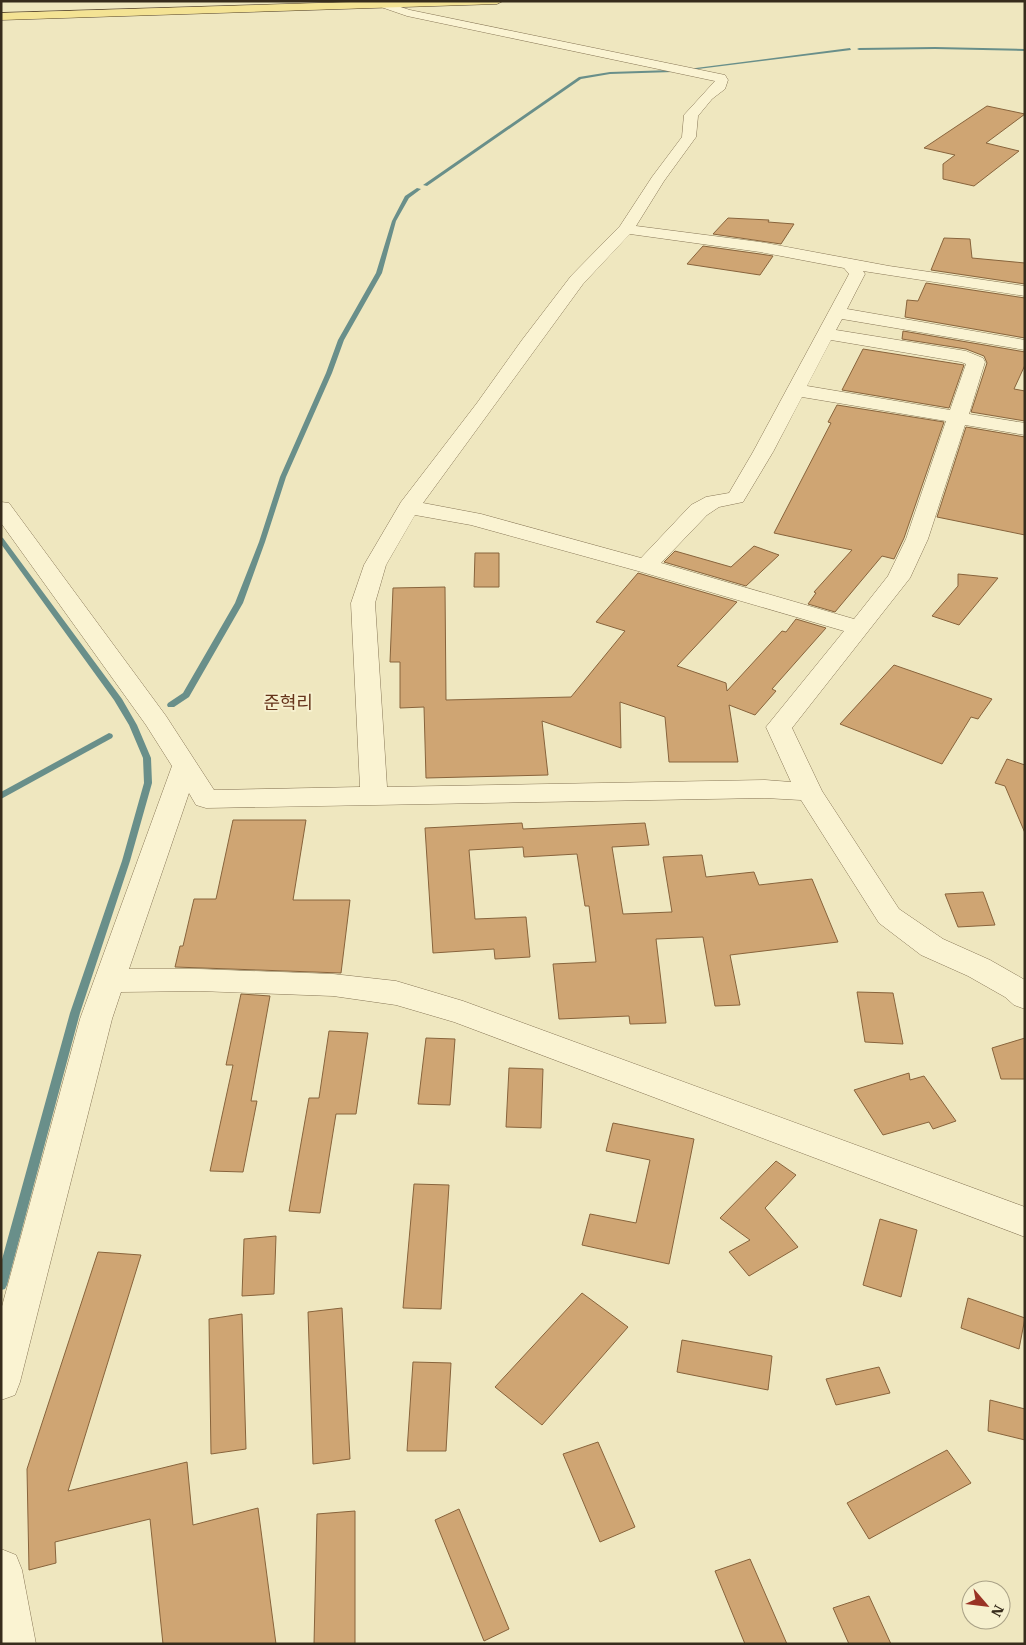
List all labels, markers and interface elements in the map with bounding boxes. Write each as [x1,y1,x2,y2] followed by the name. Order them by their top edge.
[263,691,313,714] district label: 준혁리
[961,1580,1011,1630] north arrow
[987,1602,1008,1620] text: N

